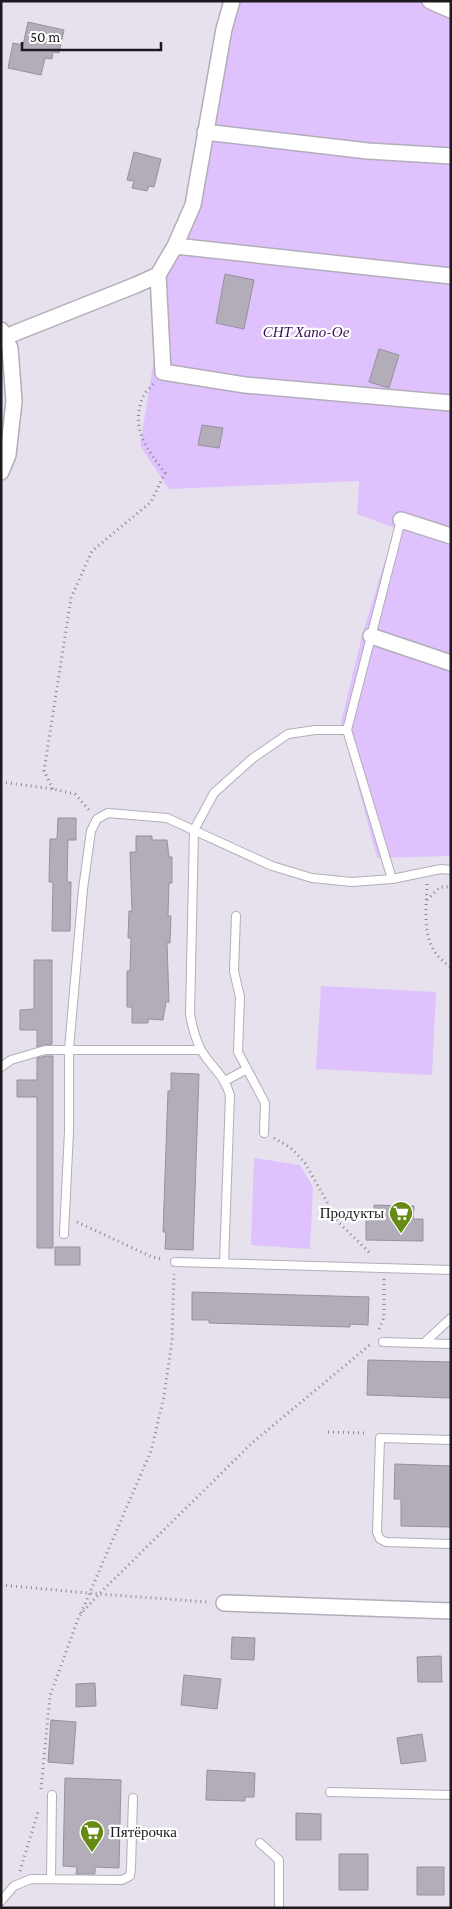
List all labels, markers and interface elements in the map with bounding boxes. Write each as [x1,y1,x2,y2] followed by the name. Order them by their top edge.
[22,20,161,52] scale bar
[30,29,60,45] text: 50 m
[263,324,350,340] park label: СНТ Хапо-Ое
[388,1200,414,1234] supermarket icon: Продукты
[320,1205,384,1221] place label: Продукты
[79,1819,105,1853] supermarket icon: Пятёрочка
[110,1824,177,1840] place label: Пятёрочка

